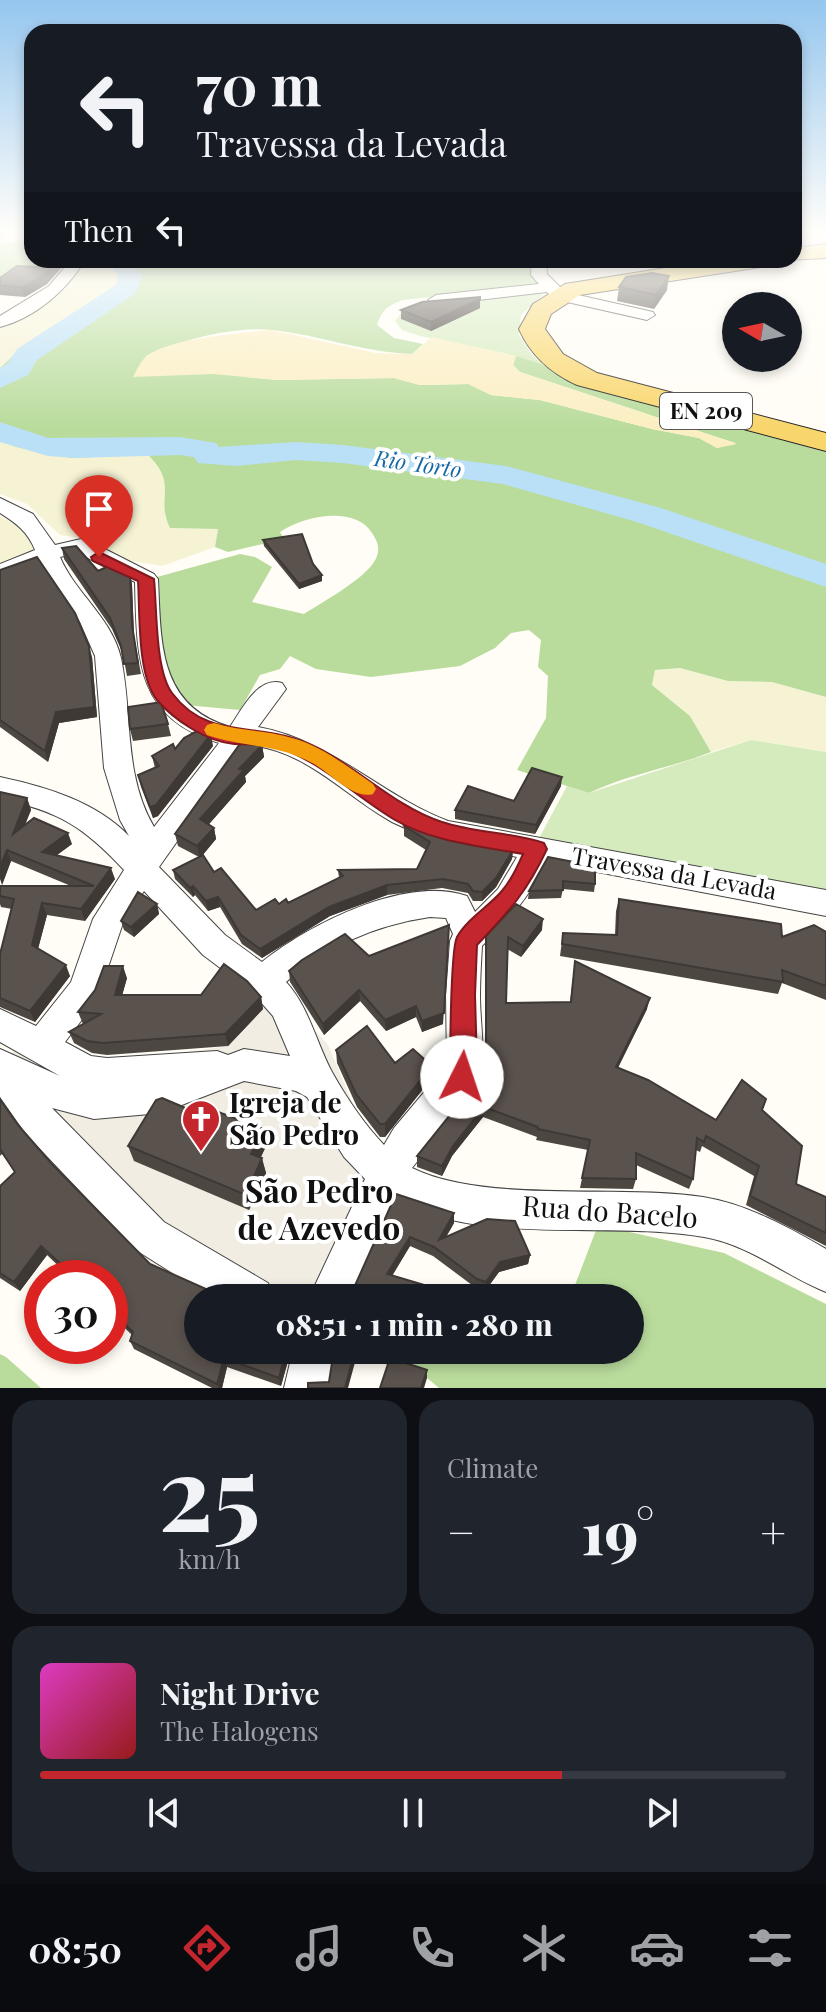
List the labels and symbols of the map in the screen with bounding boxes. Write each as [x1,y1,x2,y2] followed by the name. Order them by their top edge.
[722,292,802,372] north arrow
[660,393,752,429] road number: EN 209
[372,442,464,484] water label: Rio Torto
[65,475,133,557] pin
[569,838,779,906] street label: Travessa da Levada
[420,1035,504,1119] position arrow
[229,1083,359,1152] place label: Igreja de São Pedro
[180,1098,222,1153] church icon: Igreja de São Pedro
[238,1168,400,1248] district label: São Pedro de Azevedo
[521,1186,699,1235] street label: Rua do Bacelo
[24,1260,128,1364] speed limit sign: 30

